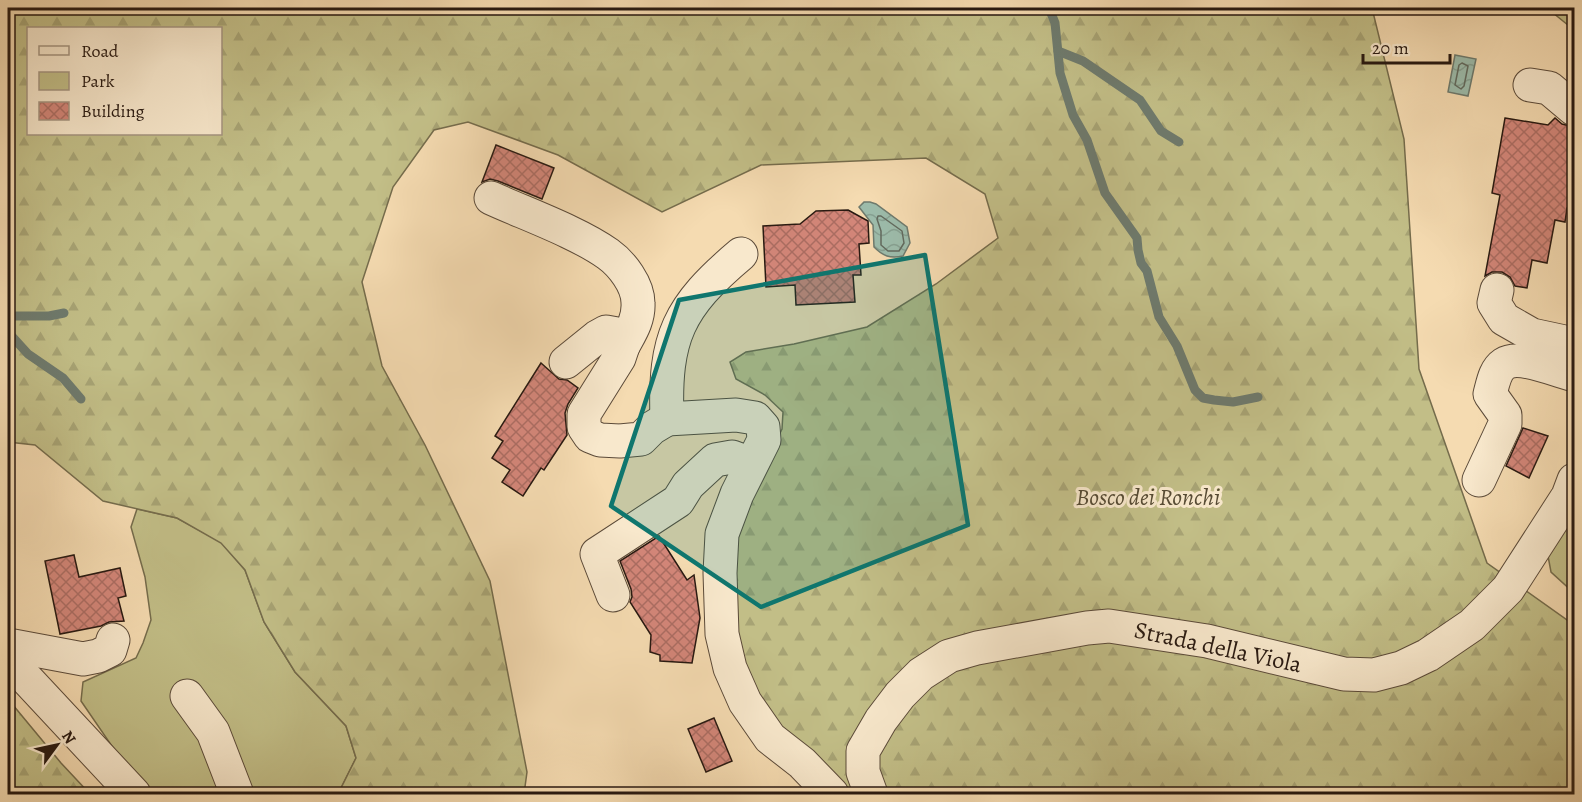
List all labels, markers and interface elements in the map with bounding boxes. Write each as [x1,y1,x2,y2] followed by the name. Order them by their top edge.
[27,27,222,135] legend
[1363,27,1450,65] scale bar
[1372,36,1409,60] text: 20 m
[81,39,119,63] text: Road
[81,69,115,93] text: Park
[81,99,145,123] text: Building
[1076,481,1220,513] park label: Bosco dei Ronchi
[1131,614,1305,681] street label: Strada della Viola
[27,715,87,775] north arrow
[56,726,81,749] text: N

